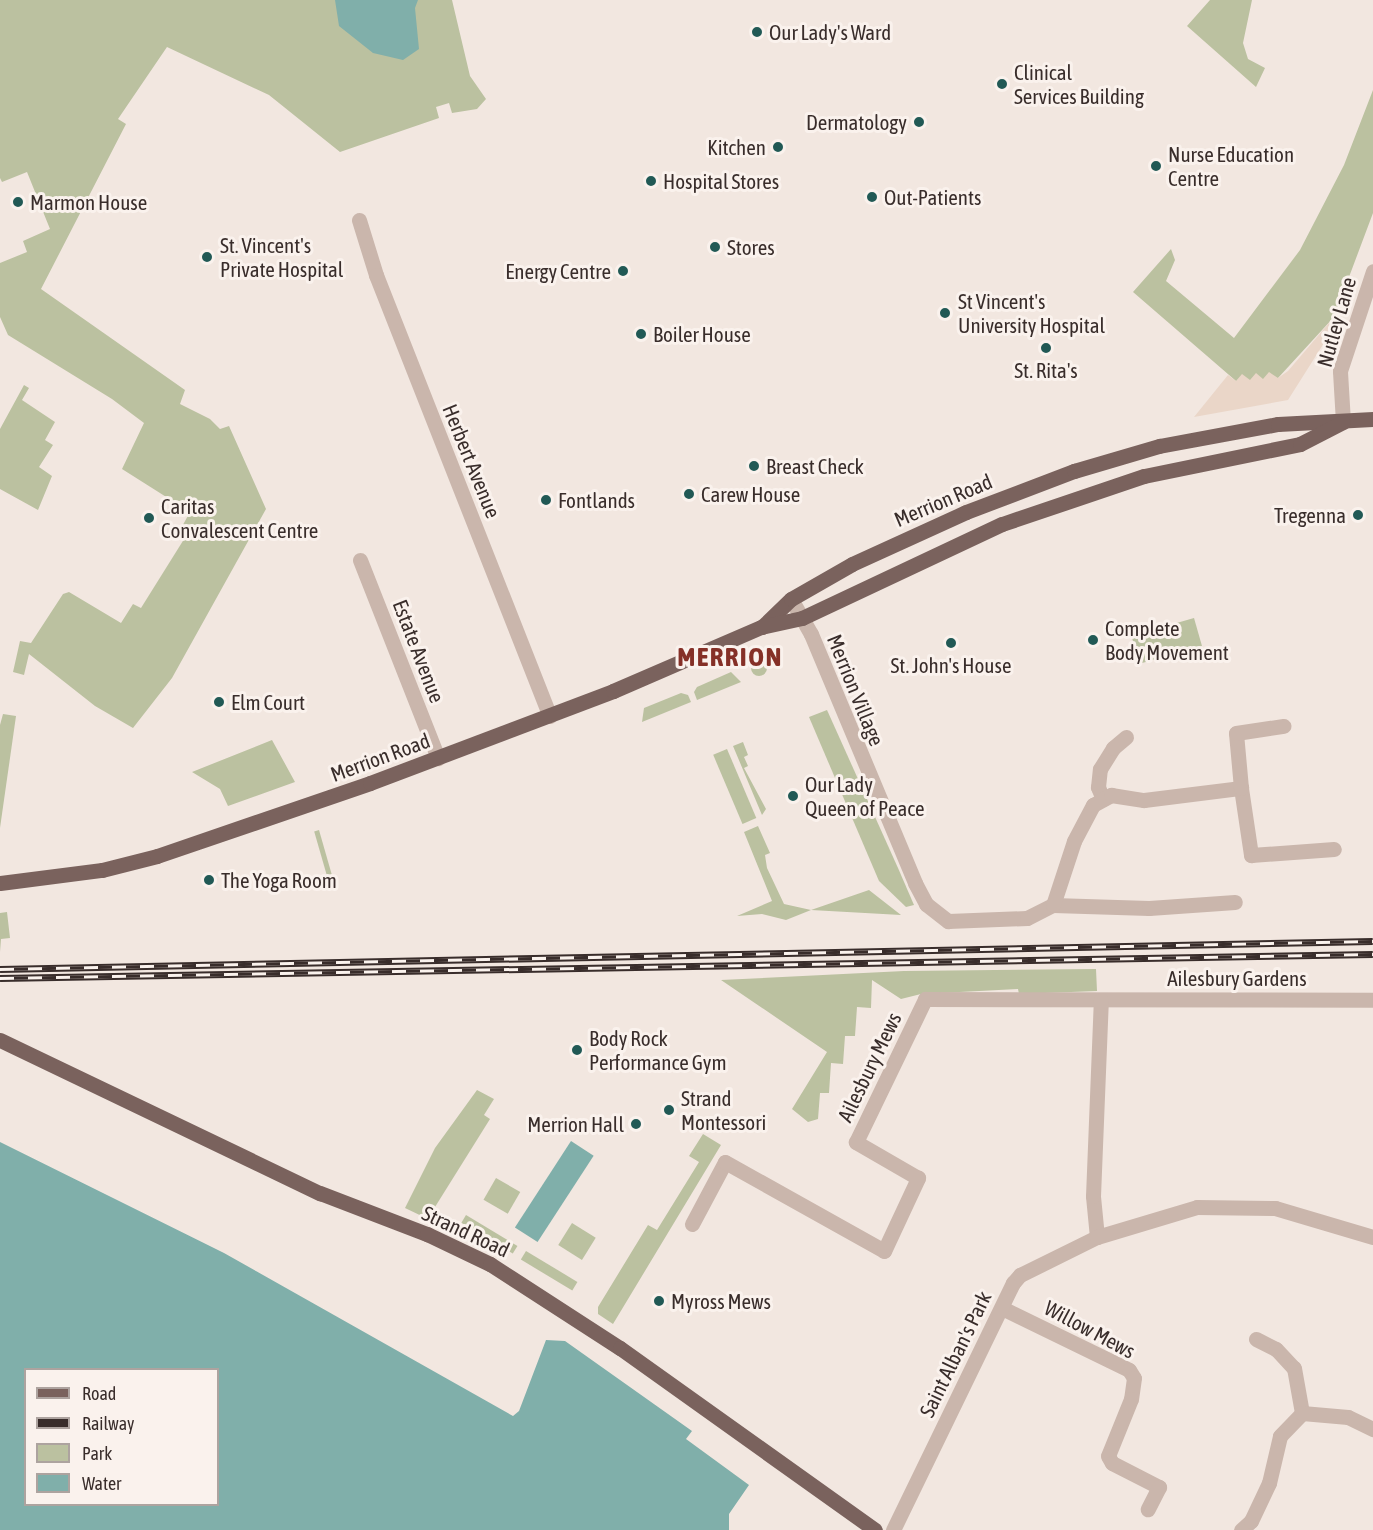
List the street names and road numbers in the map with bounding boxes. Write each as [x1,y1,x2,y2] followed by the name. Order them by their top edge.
[1311,274,1361,370] street label: Nutley Lane
[438,400,506,522] street label: Herbert Avenue
[890,468,996,532] street label: Merrion Road
[388,596,450,706] street label: Estate Avenue
[822,631,890,749] street label: Merrion Village
[327,727,433,787] street label: Merrion Road
[1167,965,1307,991] street label: Ailesbury Gardens
[832,1008,906,1126] street label: Ailesbury Mews
[418,1200,514,1262] street label: Strand Road
[914,1287,996,1421] street label: Saint Alban's Park
[1040,1295,1140,1363] street label: Willow Mews

